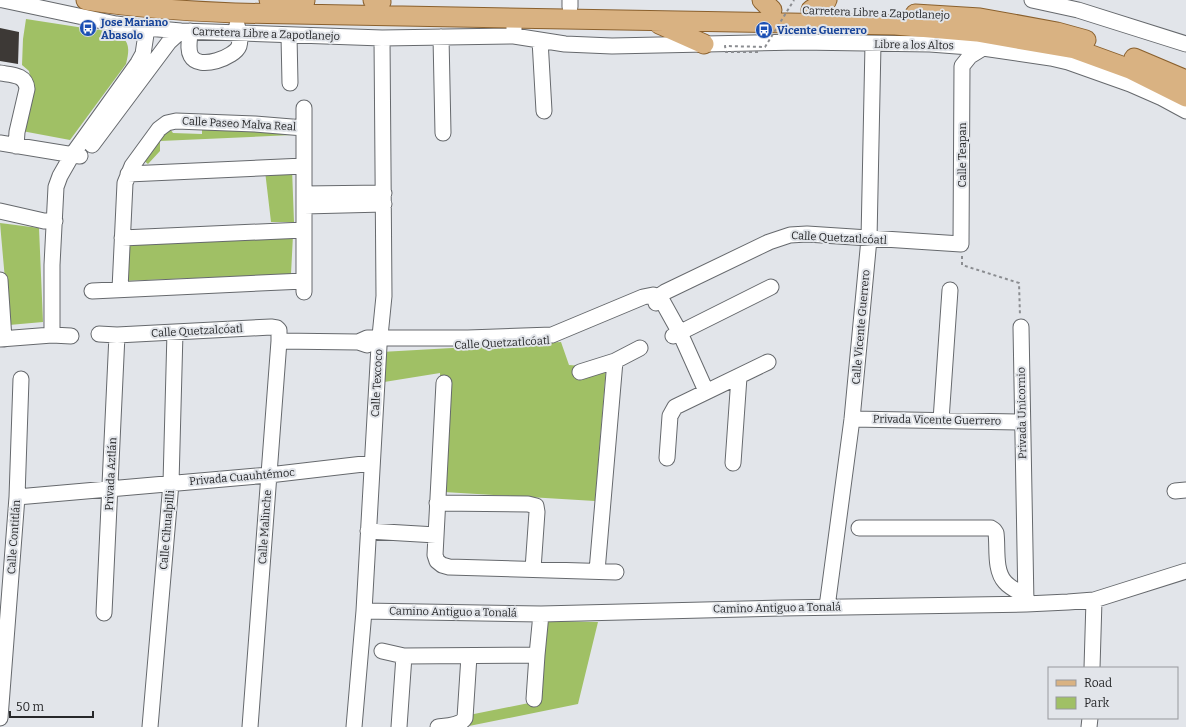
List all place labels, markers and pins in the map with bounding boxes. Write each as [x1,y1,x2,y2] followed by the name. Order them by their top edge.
[100,16,168,42] place label: Jose Mariano Abasolo
[78,18,98,38] bus stop icon: Jose Mariano Abasolo
[754,20,774,40] bus stop icon: Vicente Guerrero
[777,24,867,37] place label: Vicente Guerrero

